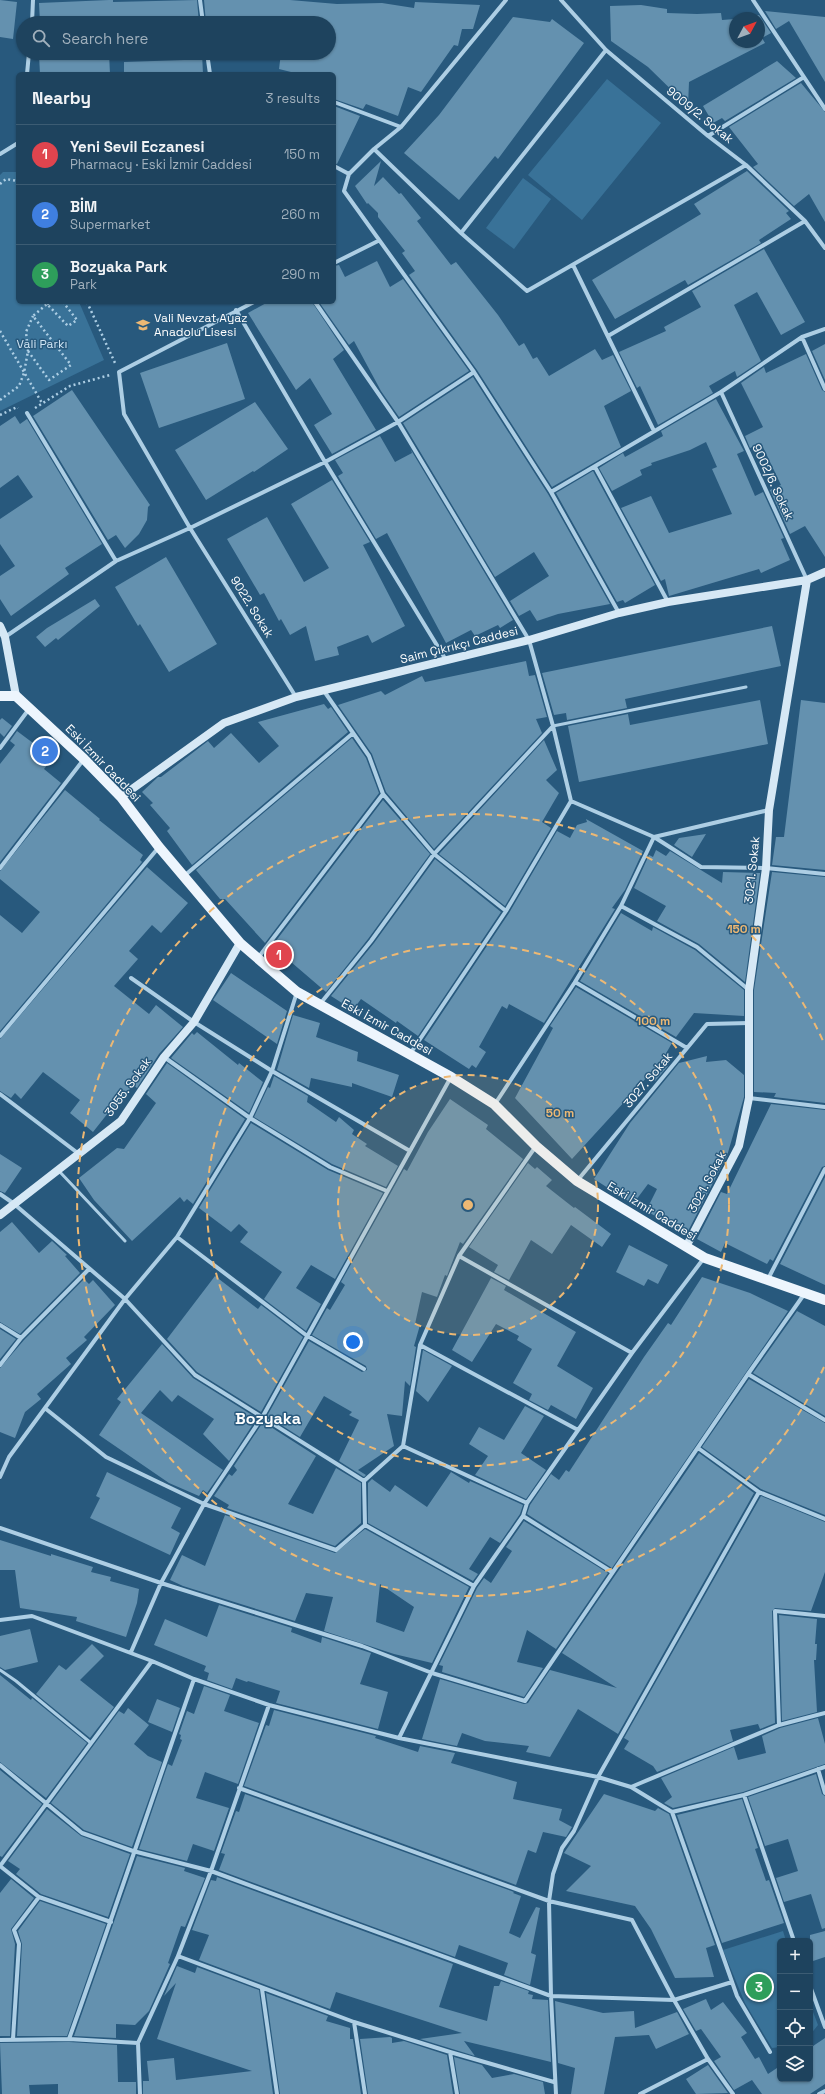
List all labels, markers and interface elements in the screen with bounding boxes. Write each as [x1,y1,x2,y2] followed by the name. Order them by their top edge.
[729,12,765,48] north arrow
[16,16,336,60] search box
[30,27,52,49] icon: search
[62,29,148,48] text: Search here
[663,83,737,147] street label: 9009/2. Sokak
[32,87,91,109] text: Nearby
[266,90,320,107] text: 3 results
[70,137,204,156] text: Yeni Sevil Eczanesi
[42,146,48,163] text: 1
[284,146,320,163] text: 150 m
[70,156,252,173] text: Pharmacy · Eski İzmir Caddesi
[70,197,97,216] text: BİM
[41,206,49,223] text: 2
[281,206,320,223] text: 260 m
[70,216,151,233] text: Supermarket
[70,257,167,276] text: Bozyaka Park
[41,266,49,283] text: 3
[281,266,320,283] text: 290 m
[70,276,97,293] text: Park
[154,310,247,340] place label: Vali Nevzat Ayaz Anadolu Lisesi
[135,317,151,333] school or university icon: Vali Nevzat Ayaz Anadolu Lisesi
[17,336,67,352] park label: Vali Parkı
[748,442,798,523] street label: 9002/6. Sokak
[227,573,278,641] street label: 9022. Sokak
[398,623,520,667] street label: Saim Çıkrıkçı Caddesi
[62,721,144,805] street label: Eski İzmir Caddesi
[32,736,58,766] pin: 2
[741,835,764,904] street label: 3021. Sokak
[727,921,761,937] text: 150 m
[266,940,292,970] pin: 1
[339,995,435,1059] street label: Eski İzmir Caddesi
[636,1013,670,1029] text: 100 m
[620,1048,676,1111] street label: 3027. Sokak
[101,1054,155,1120] street label: 3055. Sokak
[546,1105,574,1121] text: 50 m
[684,1148,730,1215] street label: 3021. Sokak
[604,1178,700,1244] street label: Eski İzmir Caddesi
[461,1198,475,1212] centre of rings
[343,1332,363,1352] your location
[235,1408,301,1429] district label: Bozyaka
[777,1938,813,2082] map controls
[777,1938,813,1974] button: +
[746,1972,772,2002] pin: 3
[777,1974,813,2010] button: −
[777,2010,813,2046] button: locate
[777,2046,813,2082] button: layers

